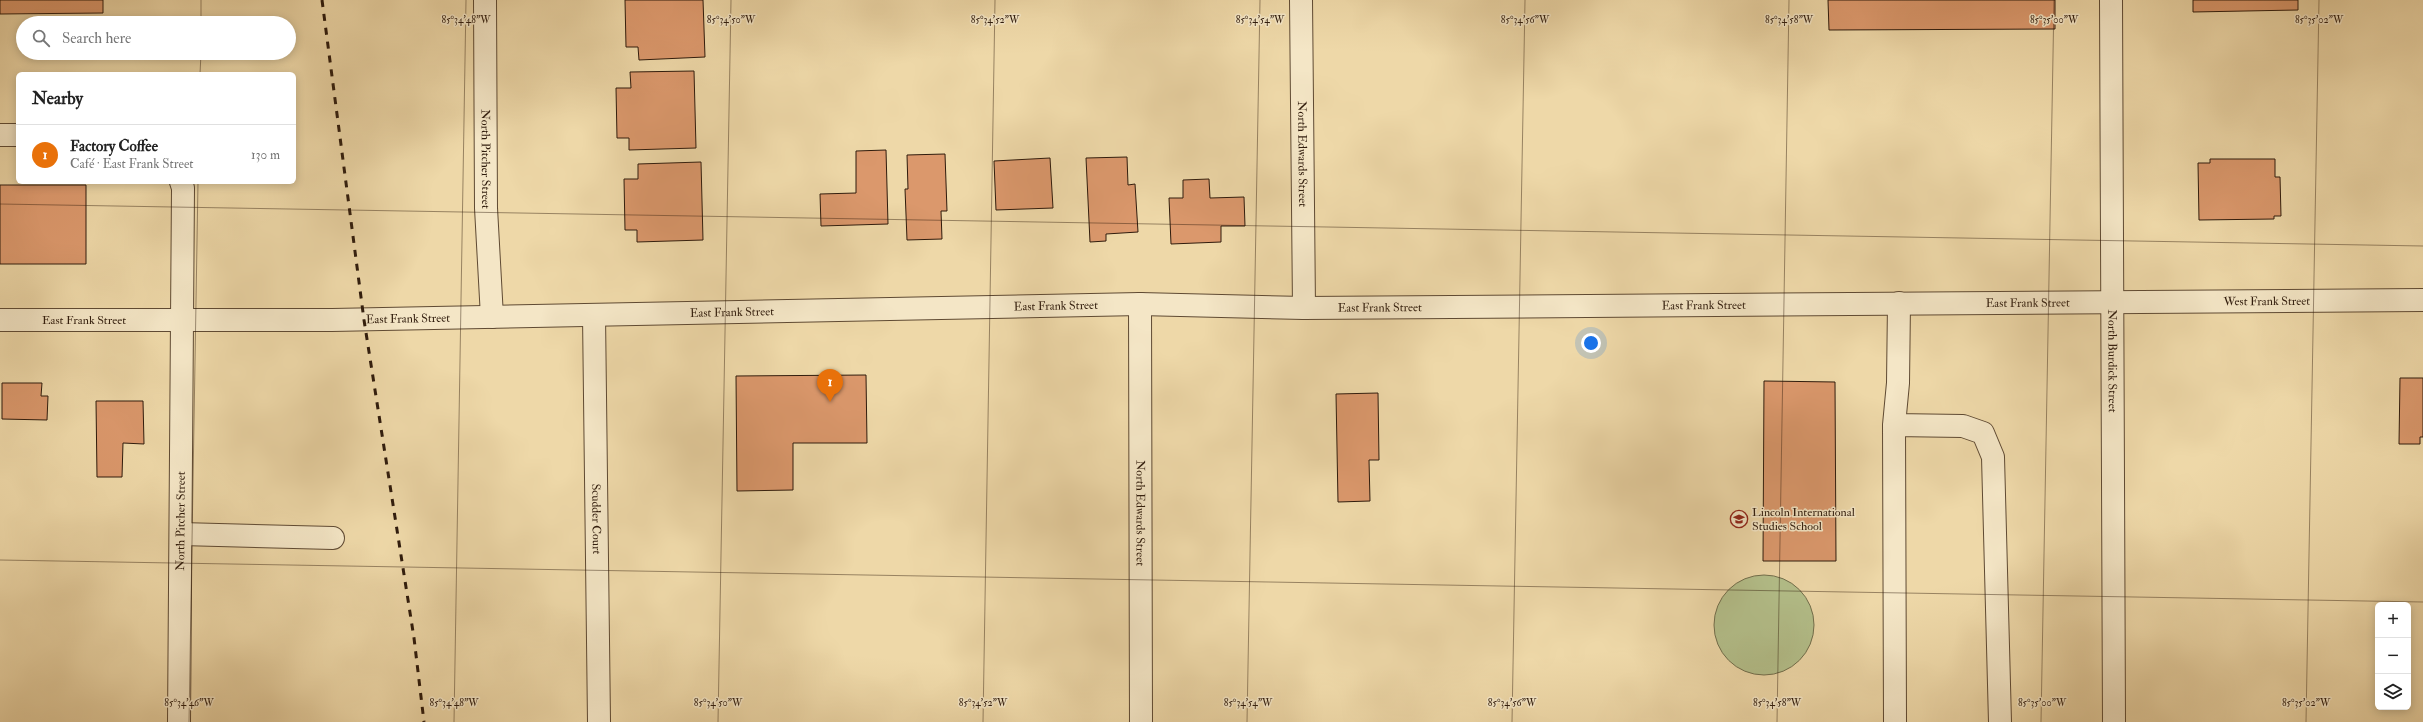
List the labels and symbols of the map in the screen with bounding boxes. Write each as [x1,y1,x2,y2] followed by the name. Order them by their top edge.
[441,14,491,26] text: 85°34'48"W
[707,14,756,26] text: 85°34'50"W
[971,14,1020,26] text: 85°34'52"W
[1236,14,1285,26] text: 85°34'54"W
[1501,14,1550,26] text: 85°34'56"W
[1765,14,1814,26] text: 85°34'58"W
[2030,14,2079,26] text: 85°35'00"W
[2295,14,2344,26] text: 85°35'02"W
[1294,101,1311,207] street label: North Edwards Street
[478,109,494,209] street label: North Pitcher Street
[2222,293,2310,309] street label: West Frank Street
[1986,295,2070,311] street label: East Frank Street
[1014,297,1098,314] street label: East Frank Street
[1662,297,1746,313] street label: East Frank Street
[1338,300,1422,315] street label: East Frank Street
[690,304,774,320] street label: East Frank Street
[2105,309,2120,413] street label: North Burdick Street
[366,310,450,327] street label: East Frank Street
[42,313,126,328] street label: East Frank Street
[1581,333,1601,353] your location
[817,369,843,402] pin: 1
[1133,460,1148,566] street label: North Edwards Street
[173,471,188,571] street label: North Pitcher Street
[589,484,604,555] street label: Scudder Court
[1752,505,1855,534] place label: Lincoln International Studies School
[1729,509,1749,529] school or university icon: Lincoln International Studies School
[164,697,214,709] text: 85°34'46"W
[429,697,479,709] text: 85°34'48"W
[694,697,743,709] text: 85°34'50"W
[959,697,1008,709] text: 85°34'52"W
[1224,697,1273,709] text: 85°34'54"W
[1488,697,1537,709] text: 85°34'56"W
[1753,697,1802,709] text: 85°34'58"W
[2018,697,2067,709] text: 85°35'00"W
[2282,697,2331,709] text: 85°35'02"W

